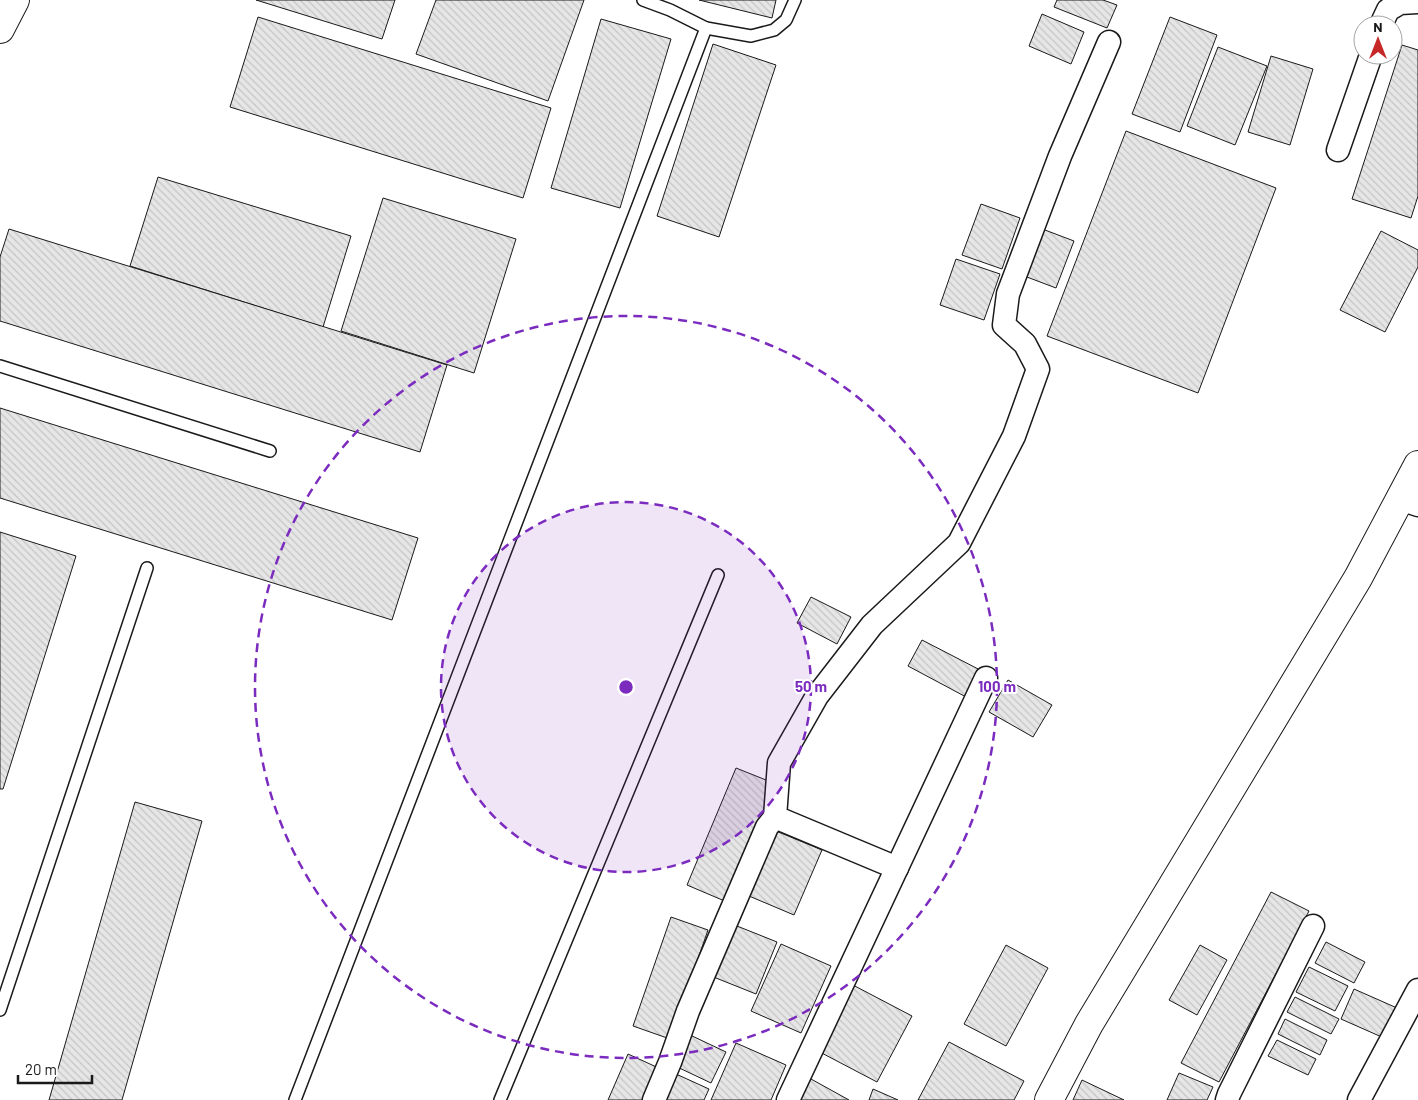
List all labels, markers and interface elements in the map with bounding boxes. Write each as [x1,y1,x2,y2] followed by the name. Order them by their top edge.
[1353,15,1403,65] north arrow
[1373,18,1383,35] text: N
[795,677,827,695] text: 50 m
[978,677,1016,695] text: 100 m
[617,678,635,696] centre of rings
[18,1052,91,1084] scale bar
[25,1060,57,1078] text: 20 m

